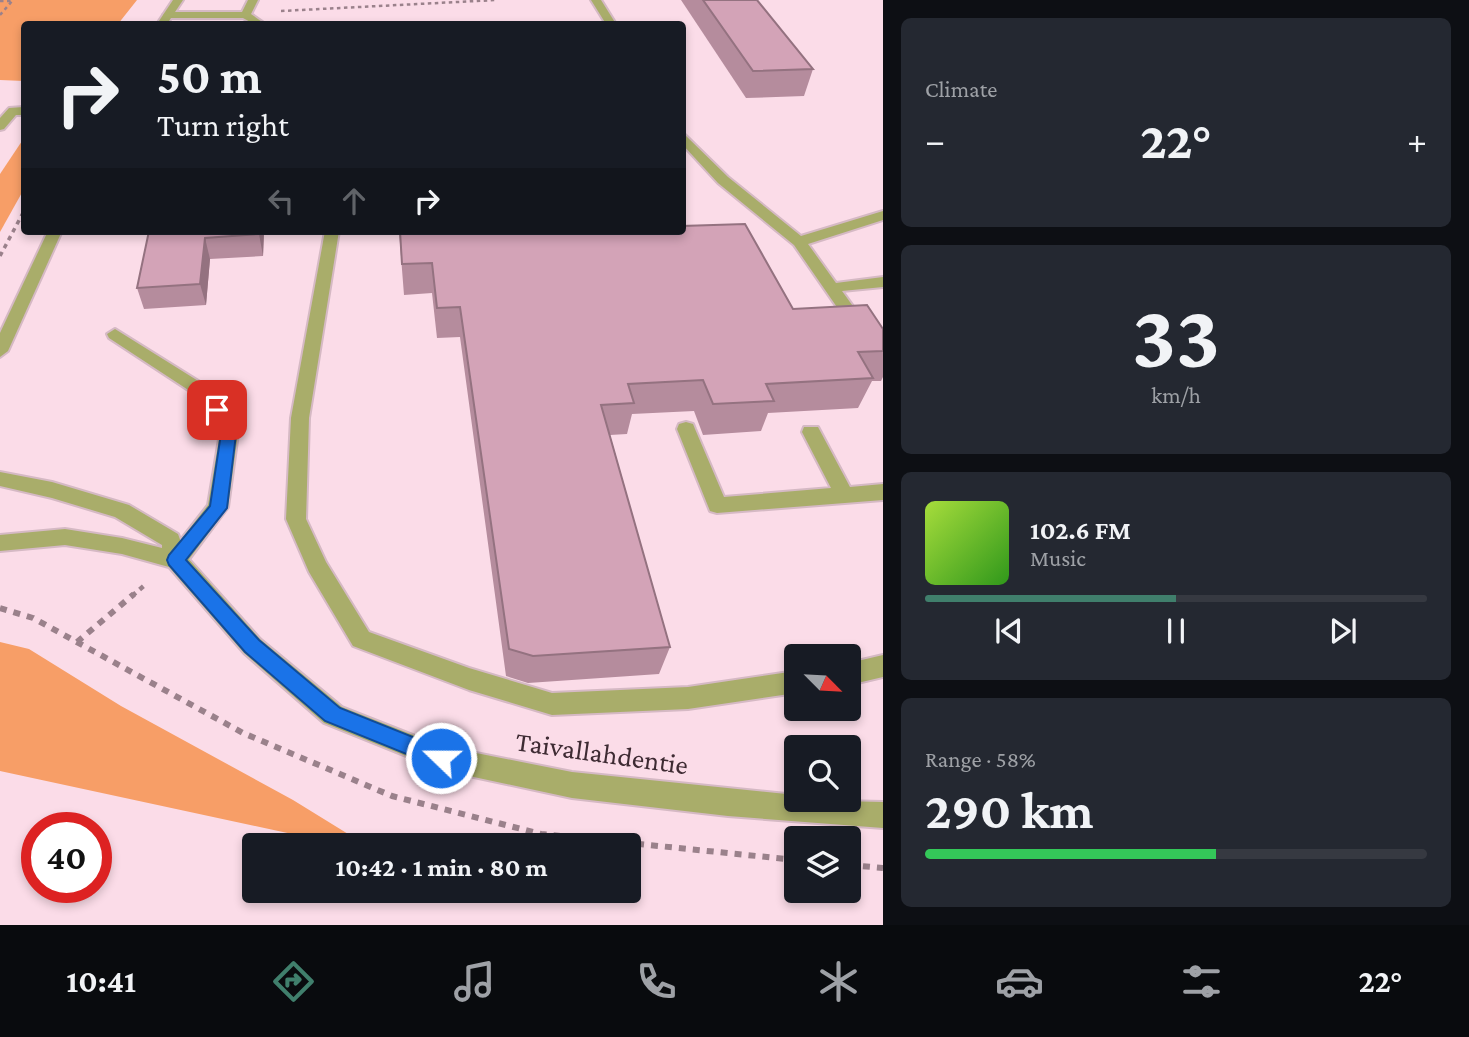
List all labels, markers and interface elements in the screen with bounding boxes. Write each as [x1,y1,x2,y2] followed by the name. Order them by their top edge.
[42,49,133,140] icon: right
[157,49,262,104] text: 50 m
[925,76,997,102] text: Climate
[157,107,289,143] text: Turn right
[1140,111,1212,169] text: 22°
[925,119,945,161] text: −
[1407,119,1427,161] text: +
[262,182,300,220] icon: left
[335,182,373,220] icon: ahead
[408,182,446,220] icon: right
[1132,285,1220,387] text: 33
[187,380,247,440] pin
[1151,382,1201,408] text: km/h
[198,391,236,429] icon: arrive
[1030,516,1131,545] text: 102.6 FM
[1030,545,1086,571] text: Music
[990,612,1028,650] icon: previous
[1157,612,1195,650] icon: pause
[1324,612,1362,650] icon: next
[784,644,861,721] north arrow
[784,644,861,903] map controls
[404,721,478,795] position arrow
[514,726,690,780] street label: Taivallahdentie
[784,735,861,812] button: search
[925,746,1036,772] text: Range · 58%
[925,781,1094,839] text: 290 km
[21,812,112,903] speed limit sign: 40
[784,826,861,903] button: layers
[335,853,548,882] text: 10:42 · 1 min · 80 m
[269,957,318,1006] icon: directions
[450,957,499,1006] icon: music
[632,957,681,1006] icon: phone
[814,957,863,1006] icon: climate
[995,957,1044,1006] icon: car
[1177,957,1226,1006] icon: filters
[66,963,136,999] text: 10:41
[1359,963,1403,999] text: 22°

